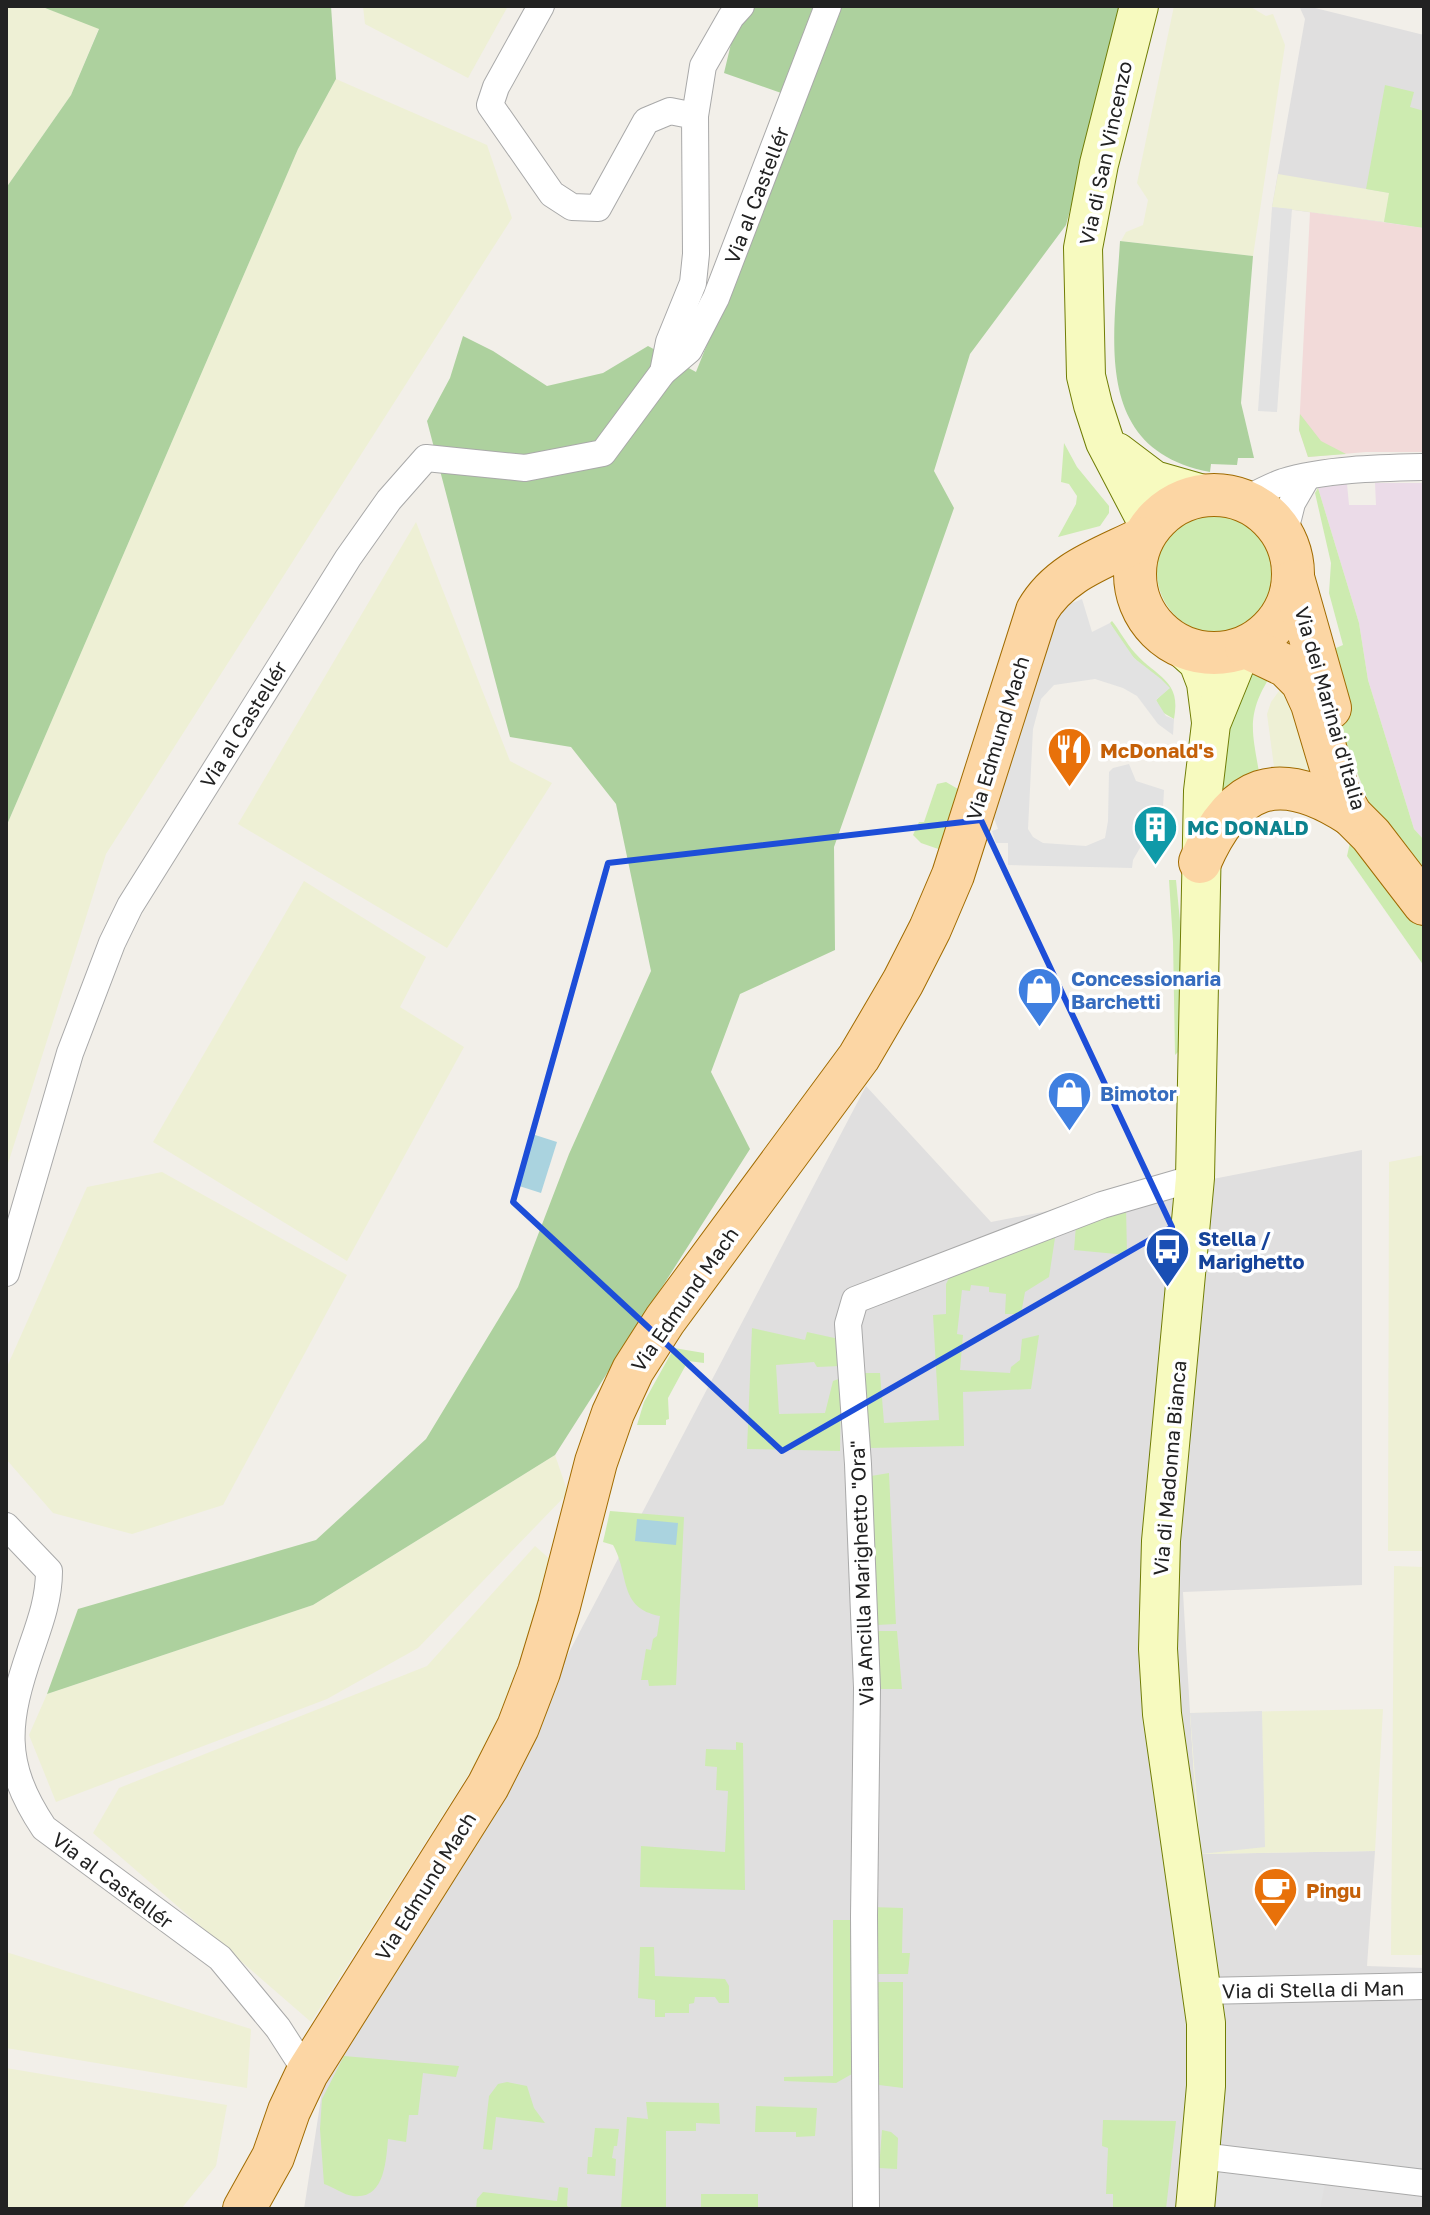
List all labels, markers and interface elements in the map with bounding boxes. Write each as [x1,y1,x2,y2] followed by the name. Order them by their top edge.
[1074,59,1136,247] street label: Via di San Vincenzo
[719,123,793,267] street label: Via al Castellér
[1290,604,1372,812] street label: Via dei Marinai d'Italia
[961,653,1033,823] street label: Via Edmund Mach
[194,656,292,792] street label: Via al Castellér
[1045,726,1093,789] restaurant icon: McDonald's
[1100,738,1214,762] place label: McDonald's
[1132,803,1180,866] building icon: MC DONALD
[1187,815,1309,839] place label: MC DONALD
[1016,966,1064,1029] shop icon: Concessionaria Barchetti
[1071,966,1221,1013] place label: Concessionaria Barchetti
[1045,1069,1093,1132] shop icon: Bimotor
[1100,1081,1177,1105] place label: Bimotor
[625,1222,743,1376] street label: Via Edmund Mach
[1143,1226,1191,1289] bus stop icon: Stella / Marighetto
[1198,1226,1305,1273] place label: Stella / Marighetto
[1148,1359,1190,1577] street label: Via di Madonna Bianca
[844,1440,878,1706] street label: Via Ancilla Marighetto "Ora"
[370,1807,480,1965] street label: Via Edmund Mach
[48,1827,178,1933] street label: Via al Castellér
[1251,1866,1299,1929] cafe icon: Pingu
[1306,1878,1361,1902] place label: Pingu
[1222,1975,1404,2003] street label: Via di Stella di Man

